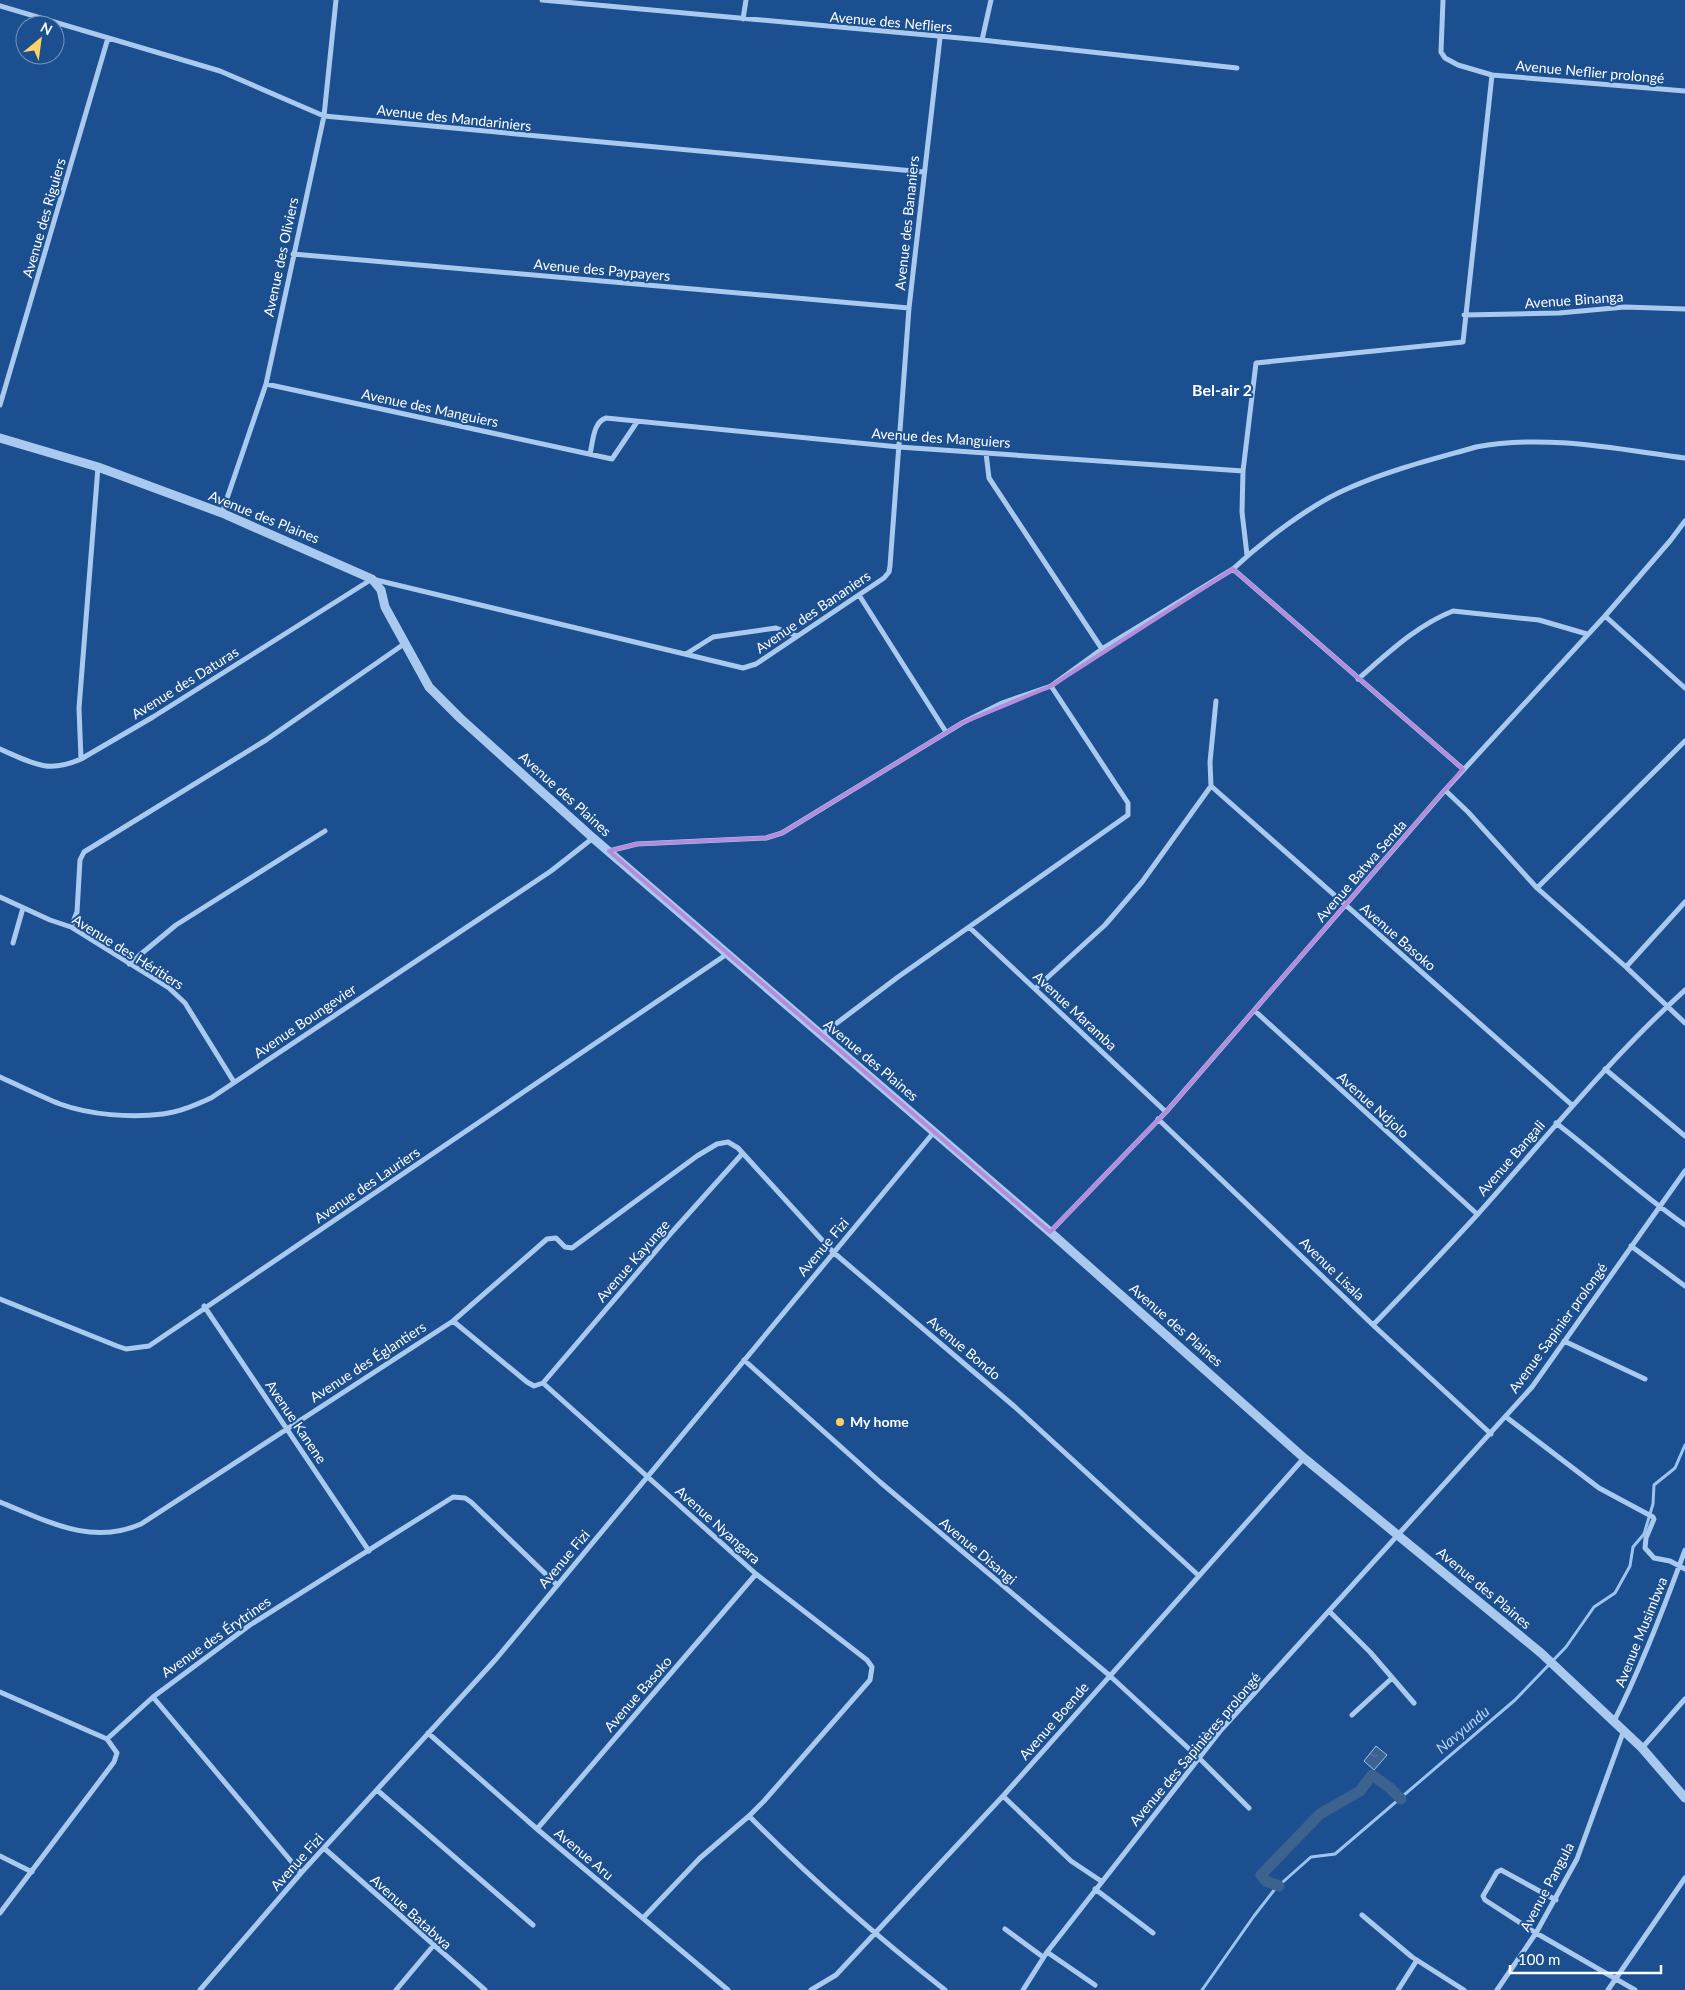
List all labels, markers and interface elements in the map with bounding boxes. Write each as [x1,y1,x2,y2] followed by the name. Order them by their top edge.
[829,8,953,35] street label: Avenue des Nefliers
[15,15,65,65] north arrow
[38,18,55,38] text: N
[1515,57,1665,86] street label: Avenue Neflier prolongé
[376,101,532,134] street label: Avenue des Mandariniers
[891,155,922,291] street label: Avenue des Bananiers
[18,156,69,280] street label: Avenue des Riguiers
[260,196,301,318] street label: Avenue des Oliviers
[533,255,671,284] street label: Avenue des Paypayers
[1524,288,1624,311] street label: Avenue Binanga
[1192,380,1252,399] district label: Bel-air 2
[360,385,500,430] street label: Avenue des Manguiers
[871,424,1011,451] street label: Avenue des Manguiers
[206,487,322,547] street label: Avenue des Plaines
[752,567,873,656] street label: Avenue des Bananiers
[128,643,241,722] street label: Avenue des Daturas
[516,748,615,839] street label: Avenue des Plaines
[1312,816,1410,925] street label: Avenue Batwa Senda
[1357,899,1440,974] street label: Avenue Basoko
[69,910,187,993] street label: Avenue des Héritiers
[1030,968,1121,1054] street label: Avenue Maramba
[250,980,359,1061] street label: Avenue Boungevier
[821,1015,922,1104] street label: Avenue des Plaines
[1334,1068,1413,1141] street label: Avenue Ndjolo
[1473,1116,1548,1199] street label: Avenue Bangali
[311,1143,423,1226] street label: Avenue des Lauriers
[793,1214,852,1279] street label: Avenue Fizi
[592,1216,673,1305] street label: Avenue Kayunge
[1296,1233,1368,1304] street label: Avenue Lisala
[1505,1259,1611,1396] street label: Avenue Sapinier prolongé
[1126,1279,1226,1370] street label: Avenue des Plaines
[924,1312,1004,1383] street label: Avenue Bondo
[306,1318,429,1405] street label: Avenue des Églantiers
[262,1377,330,1466] street label: Avenue Kanene
[850,1413,909,1430] place label: My home
[834,1416,846,1428] marker: My home
[672,1482,764,1567] street label: Avenue Nyangara
[936,1513,1020,1588] street label: Avenue Disangi
[534,1526,593,1591] street label: Avenue Fizi
[1434,1543,1535,1632] street label: Avenue des Plaines
[1611,1574,1670,1689] street label: Avenue Musimbwa
[158,1592,274,1681] street label: Avenue des Érytrines
[600,1652,675,1735] street label: Avenue Basoko
[1125,1668,1264,1829] street label: Avenue des Sapinières prolongé
[1015,1678,1092,1763] street label: Avenue Boende
[1432,1702,1493,1757] water label: Navyundu
[551,1824,617,1883] street label: Avenue Aru
[267,1830,327,1894] street label: Avenue Fizi
[1516,1839,1577,1934] street label: Avenue Pangula
[367,1871,455,1953] street label: Avenue Batabwa
[1510,1942,1661,1974] scale bar
[1518,1950,1560,1968] text: 100 m

